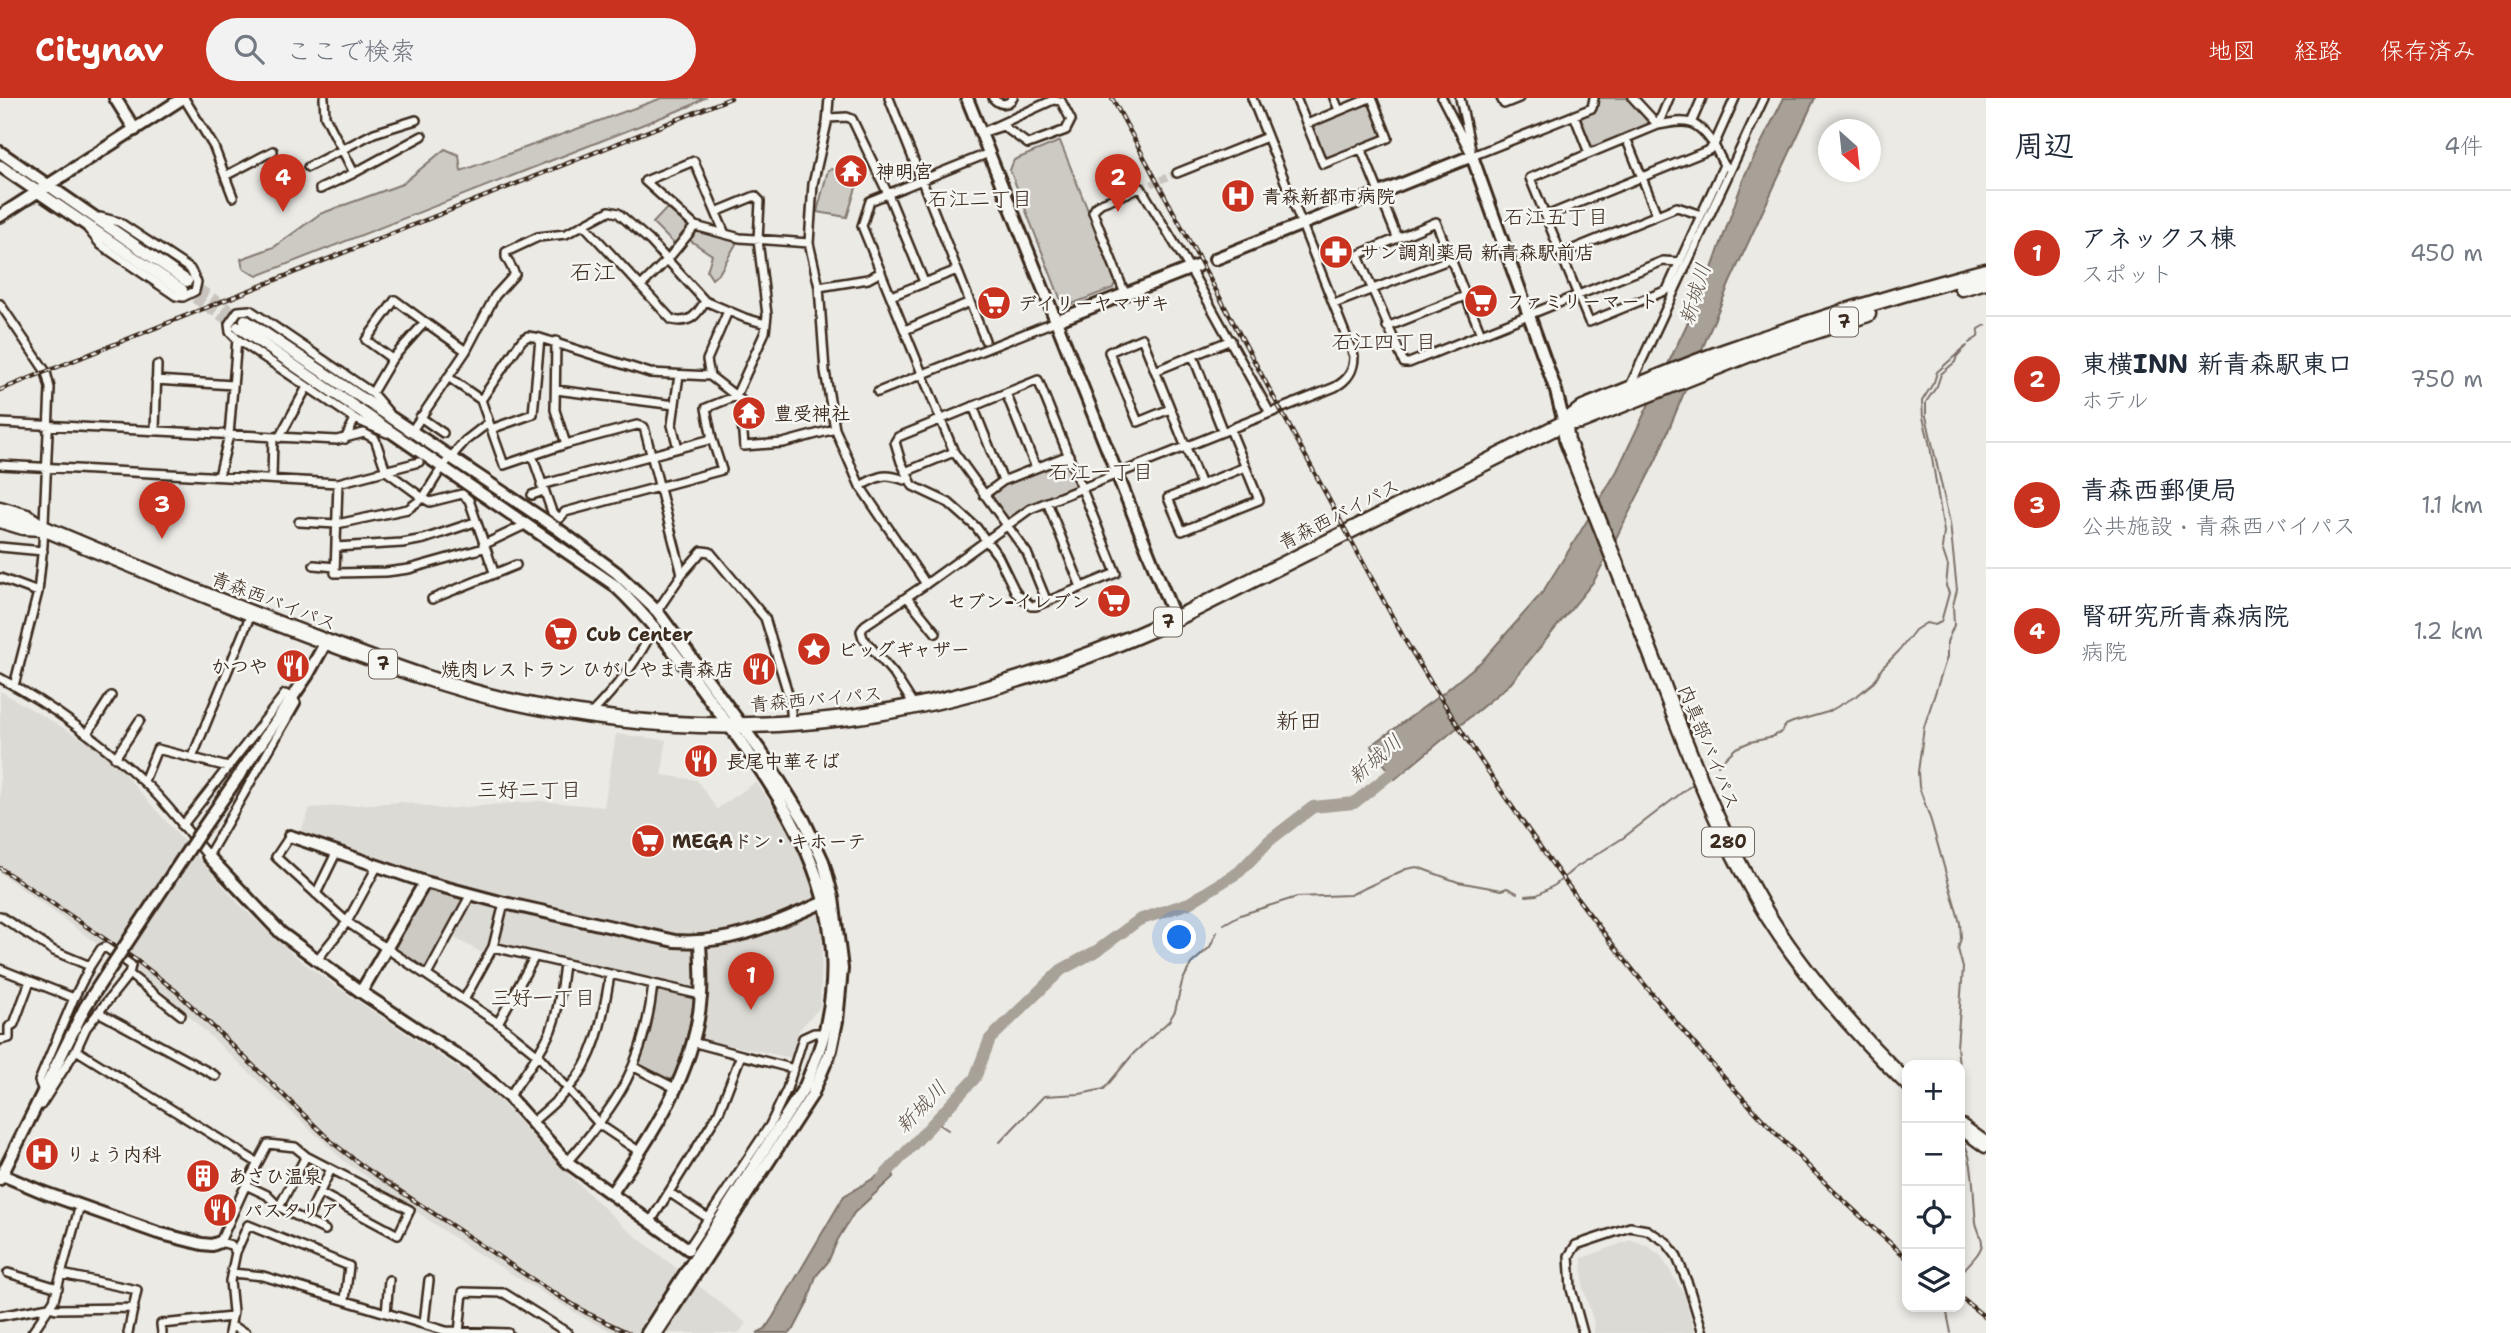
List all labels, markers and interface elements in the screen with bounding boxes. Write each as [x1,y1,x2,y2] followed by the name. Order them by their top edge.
[206,18,696,81] search box
[35,27,164,72] text: Citynav
[230,30,268,68] icon: search
[286,33,416,68] text: ここで検索
[2208,35,2256,67] text: 地図
[2294,35,2342,67] text: 経路
[2380,35,2476,67] text: 保存済み
[1818,119,1881,182] north arrow
[2014,125,2074,166] text: 周辺
[2444,131,2483,161] text: 4件
[832,152,870,190] temple icon: 神明宮
[260,154,306,212] pin: 4
[1095,154,1141,212] pin: 2
[876,159,933,184] place label: 神明宮
[1219,177,1257,215] hospital icon: 青森新都市病院
[1262,184,1395,209] place label: 青森新都市病院
[928,185,1033,213] district label: 石江二丁目
[1504,203,1609,231] district label: 石江五丁目
[2081,220,2236,255] text: アネックス棟
[1317,233,1355,271] pharmacy icon: サン調剤薬局 新青森駅前店
[2032,238,2042,268] text: 1
[2410,238,2483,268] text: 450 m
[1360,240,1595,265] place label: サン調剤薬局 新青森駅前店
[570,257,616,287] district label: 石江
[2081,259,2173,289] text: スポット
[1672,260,1718,328] water label: 新城川
[1462,282,1500,320] supermarket icon: ファミリーマート
[975,284,1013,322] supermarket icon: デイリーヤマザキ
[1506,289,1659,314] place label: ファミリーマート
[1018,291,1170,316] place label: デイリーヤマザキ
[1830,308,1858,336] road number: 7
[1332,328,1437,356] district label: 石江四丁目
[2081,346,2353,381] text: 東横INN 新青森駅東口
[2029,364,2045,394] text: 2
[2410,364,2483,394] text: 750 m
[2081,385,2149,415] text: ホテル
[730,394,768,432] temple icon: 豊受神社
[774,401,850,426] place label: 豊受神社
[1049,458,1154,486] district label: 石江一丁目
[2081,472,2237,507] text: 青森西郵便局
[1274,473,1404,555] street label: 青森西バイパス
[139,481,185,539] pin: 3
[2029,490,2045,520] text: 3
[2421,490,2483,520] text: 1.1 km
[2081,511,2356,541] text: 公共施設 · 青森西バイパス
[208,566,340,636] street label: 青森西バイパス
[1095,582,1133,620] supermarket icon: セブン-イレブン
[947,589,1090,614] place label: セブン-イレブン
[2081,598,2289,633] text: 腎研究所青森病院
[1154,608,1182,636] road number: 7
[542,615,580,653] supermarket icon: Cub Center
[2029,616,2045,646] text: 4
[2414,616,2483,646] text: 1.2 km
[586,622,693,647] place label: Cub Center
[795,630,833,668] place icon: ビッグギャザー
[838,637,970,662] place label: ビッグギャザー
[2081,637,2127,667] text: 病院
[274,647,312,685] restaurant icon: かつや
[369,650,397,678] road number: 7
[740,650,778,688] restaurant icon: 焼肉レストラン ひがしやま青森店
[211,654,268,679] place label: かつや
[441,657,734,682] place label: 焼肉レストラン ひがしやま青森店
[749,681,883,717] street label: 青森西バイパス
[1673,681,1745,813] street label: 内真部バイパス
[1276,706,1322,736] district label: 新田
[1342,728,1408,790] water label: 新城川
[682,742,720,780] restaurant icon: 長尾中華そば
[726,749,840,774] place label: 長尾中華そば
[477,776,582,804] district label: 三好二丁目
[629,822,667,860] supermarket icon: MEGAドン・キホーテ
[1702,828,1754,856] road number: 280
[672,829,866,854] place label: MEGAドン・キホーテ
[1162,920,1196,954] your location
[728,952,774,1010] pin: 1
[491,984,596,1012] district label: 三好一丁目
[1902,1060,1965,1312] map controls
[1902,1060,1965,1123] button: +
[889,1075,953,1139] water label: 新城川
[1902,1123,1965,1186] button: −
[23,1135,61,1173] hospital icon: りょう内科
[66,1142,162,1167] place label: りょう内科
[184,1157,222,1195] building icon: あさひ温泉
[228,1164,322,1189] place label: あさひ温泉
[1902,1186,1965,1249] button: locate
[201,1191,239,1229] restaurant icon: パスタリア
[244,1198,339,1223] place label: パスタリア
[1902,1249,1965,1312] button: layers

